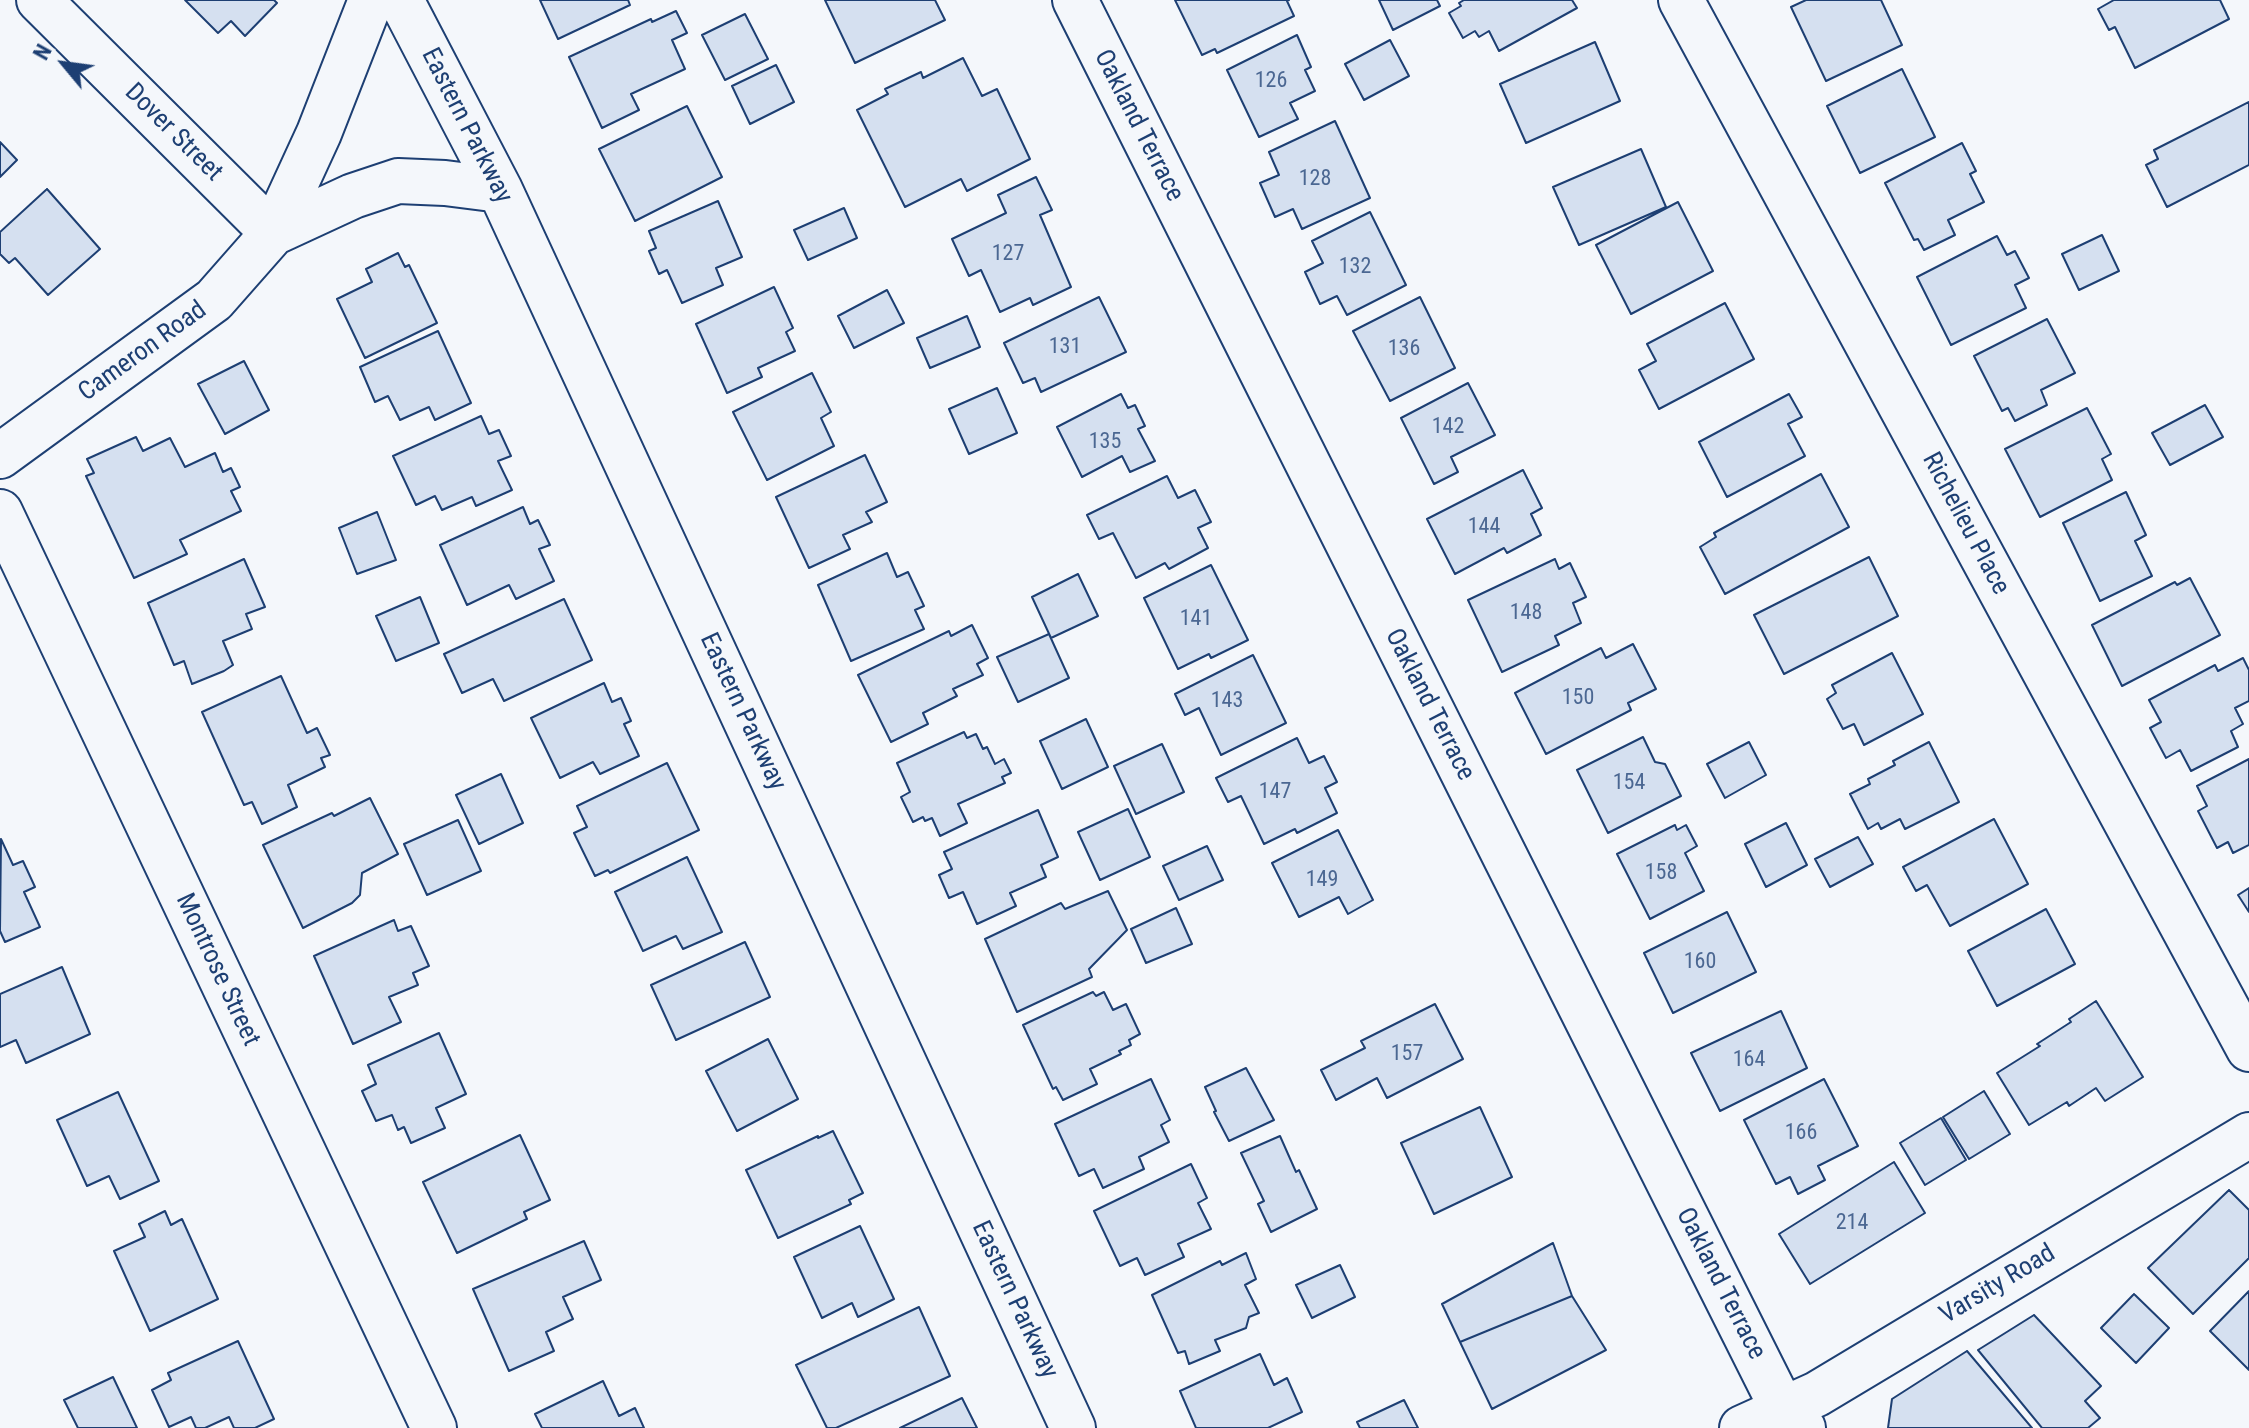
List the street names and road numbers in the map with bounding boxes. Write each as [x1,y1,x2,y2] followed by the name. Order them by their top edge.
[414,43,518,209] street label: Eastern Parkway
[1086,45,1190,207] street label: Oakland Terrace
[118,78,228,188] street label: Dover Street
[73,295,213,409] street label: Cameron Road
[1915,448,2015,600] street label: Richelieu Place
[1377,624,1481,786] street label: Oakland Terrace
[692,628,792,796] street label: Eastern Parkway
[168,889,266,1051] street label: Montrose Street
[1668,1203,1772,1365] street label: Oakland Terrace
[964,1216,1064,1384] street label: Eastern Parkway
[1935,1238,2061,1332] street label: Varsity Road

